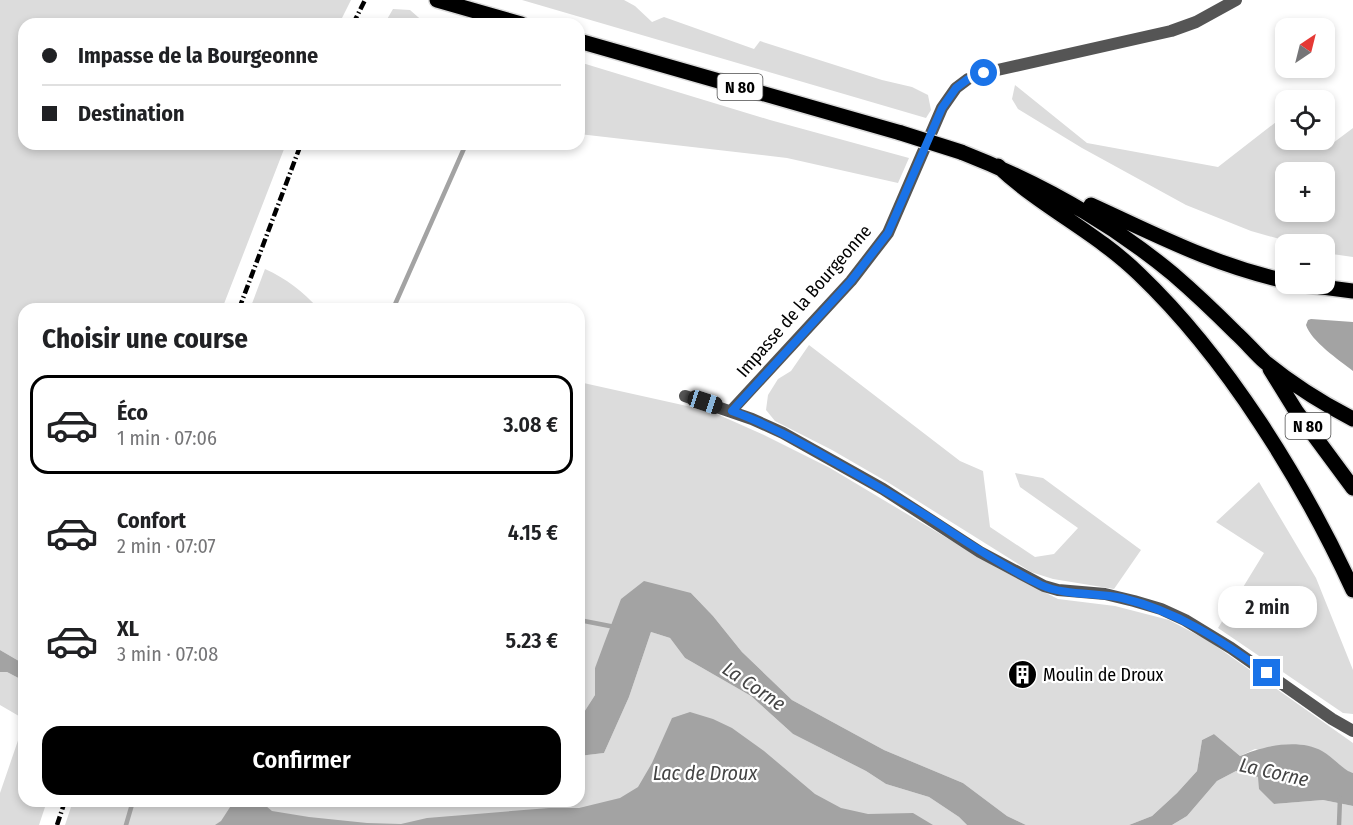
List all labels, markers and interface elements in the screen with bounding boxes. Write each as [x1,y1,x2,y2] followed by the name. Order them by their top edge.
[1275,18,1335,78] north arrow
[1275,18,1335,294] map controls
[78,42,318,69] text: Impasse de la Bourgeonne
[970,59,997,86] route start
[718,74,762,100] road number: N 80
[1275,90,1335,150] button: locate
[78,100,185,127] text: Destination
[1275,162,1335,222] button: +
[732,220,876,382] street label: Impasse de la Bourgeonne
[1275,234,1335,294] button: −
[42,323,248,355] text: Choisir une course
[685,388,725,416] car
[45,398,99,452] icon: car
[117,399,148,426] text: Éco
[503,411,558,438] text: 3.08 €
[1286,413,1330,439] road number: N 80
[117,426,217,450] text: 1 min · 07:06
[45,506,99,560] icon: car
[117,507,186,534] text: Confort
[508,519,558,546] text: 4.15 €
[117,534,216,558] text: 2 min · 07:07
[1218,586,1316,628] callout: 2 min
[1245,595,1290,619] text: 2 min
[45,614,99,668] icon: car
[117,615,139,642] text: XL
[506,627,558,654] text: 5.23 €
[117,642,218,666] text: 3 min · 07:08
[718,656,790,716] water label: La Corne
[1006,659,1038,691] building icon: Moulin de Droux
[1253,659,1280,686] route end
[1043,664,1164,686] place label: Moulin de Droux
[42,726,561,795] button: Confirmer
[1237,752,1311,792] water label: La Corne
[653,761,757,785] water label: Lac de Droux

